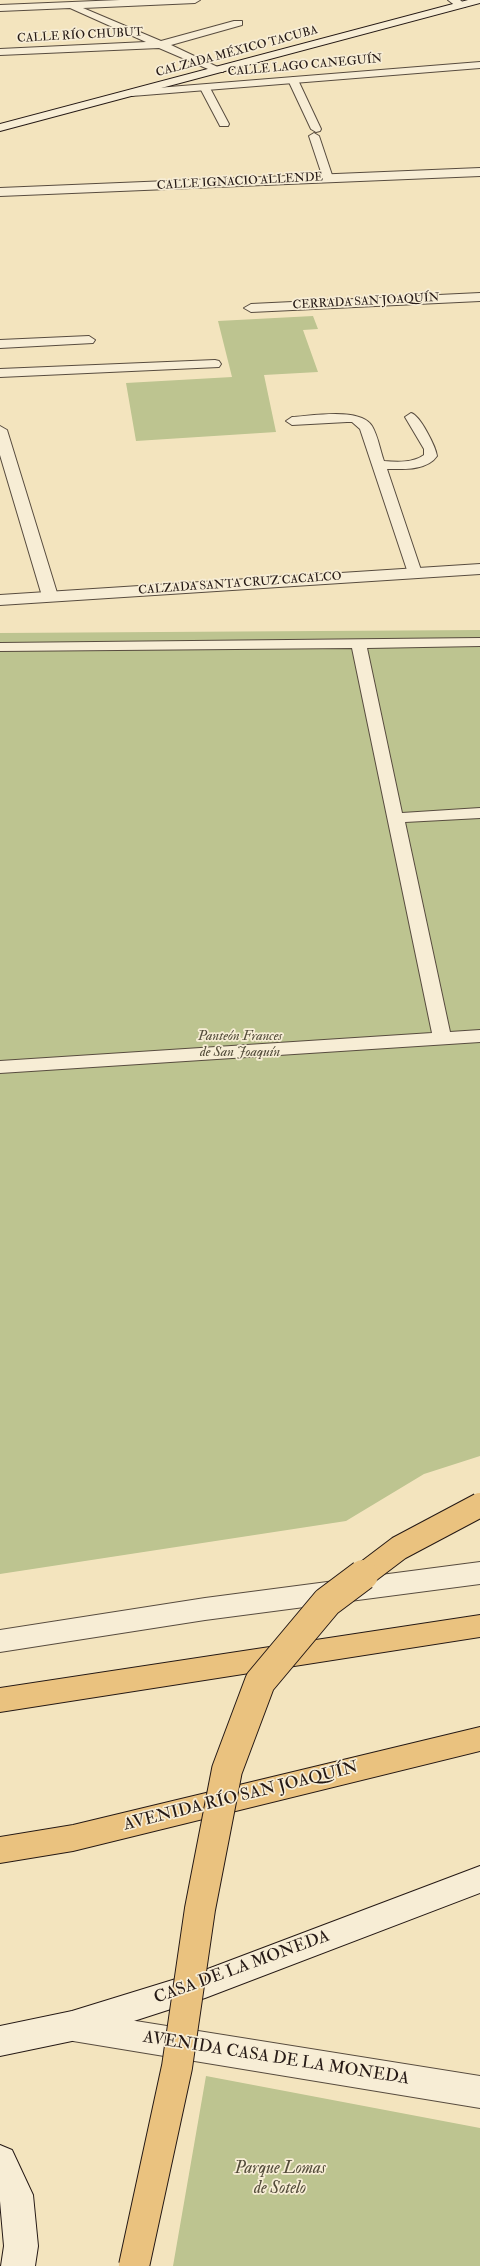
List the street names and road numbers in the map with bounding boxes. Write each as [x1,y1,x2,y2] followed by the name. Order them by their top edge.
[154,23,320,81] street label: CALZADA MÉXICO TACUBA
[17,26,143,46] street label: CALLE RÍO CHUBUT
[227,52,383,80] street label: CALLE LAGO CANEGUÍN
[157,170,323,194] street label: CALLE IGNACIO ALLENDE
[292,291,440,313] street label: CERRADA SAN JOAQUÍN
[138,570,342,598] street label: CALZADA SANTA CRUZ CACALCO
[122,1758,360,1836] street label: AVENIDA RÍO SAN JOAQUÍN
[151,1927,333,2009] street label: CASA DE LA MONEDA
[141,2028,411,2090] street label: AVENIDA CASA DE LA MONEDA

